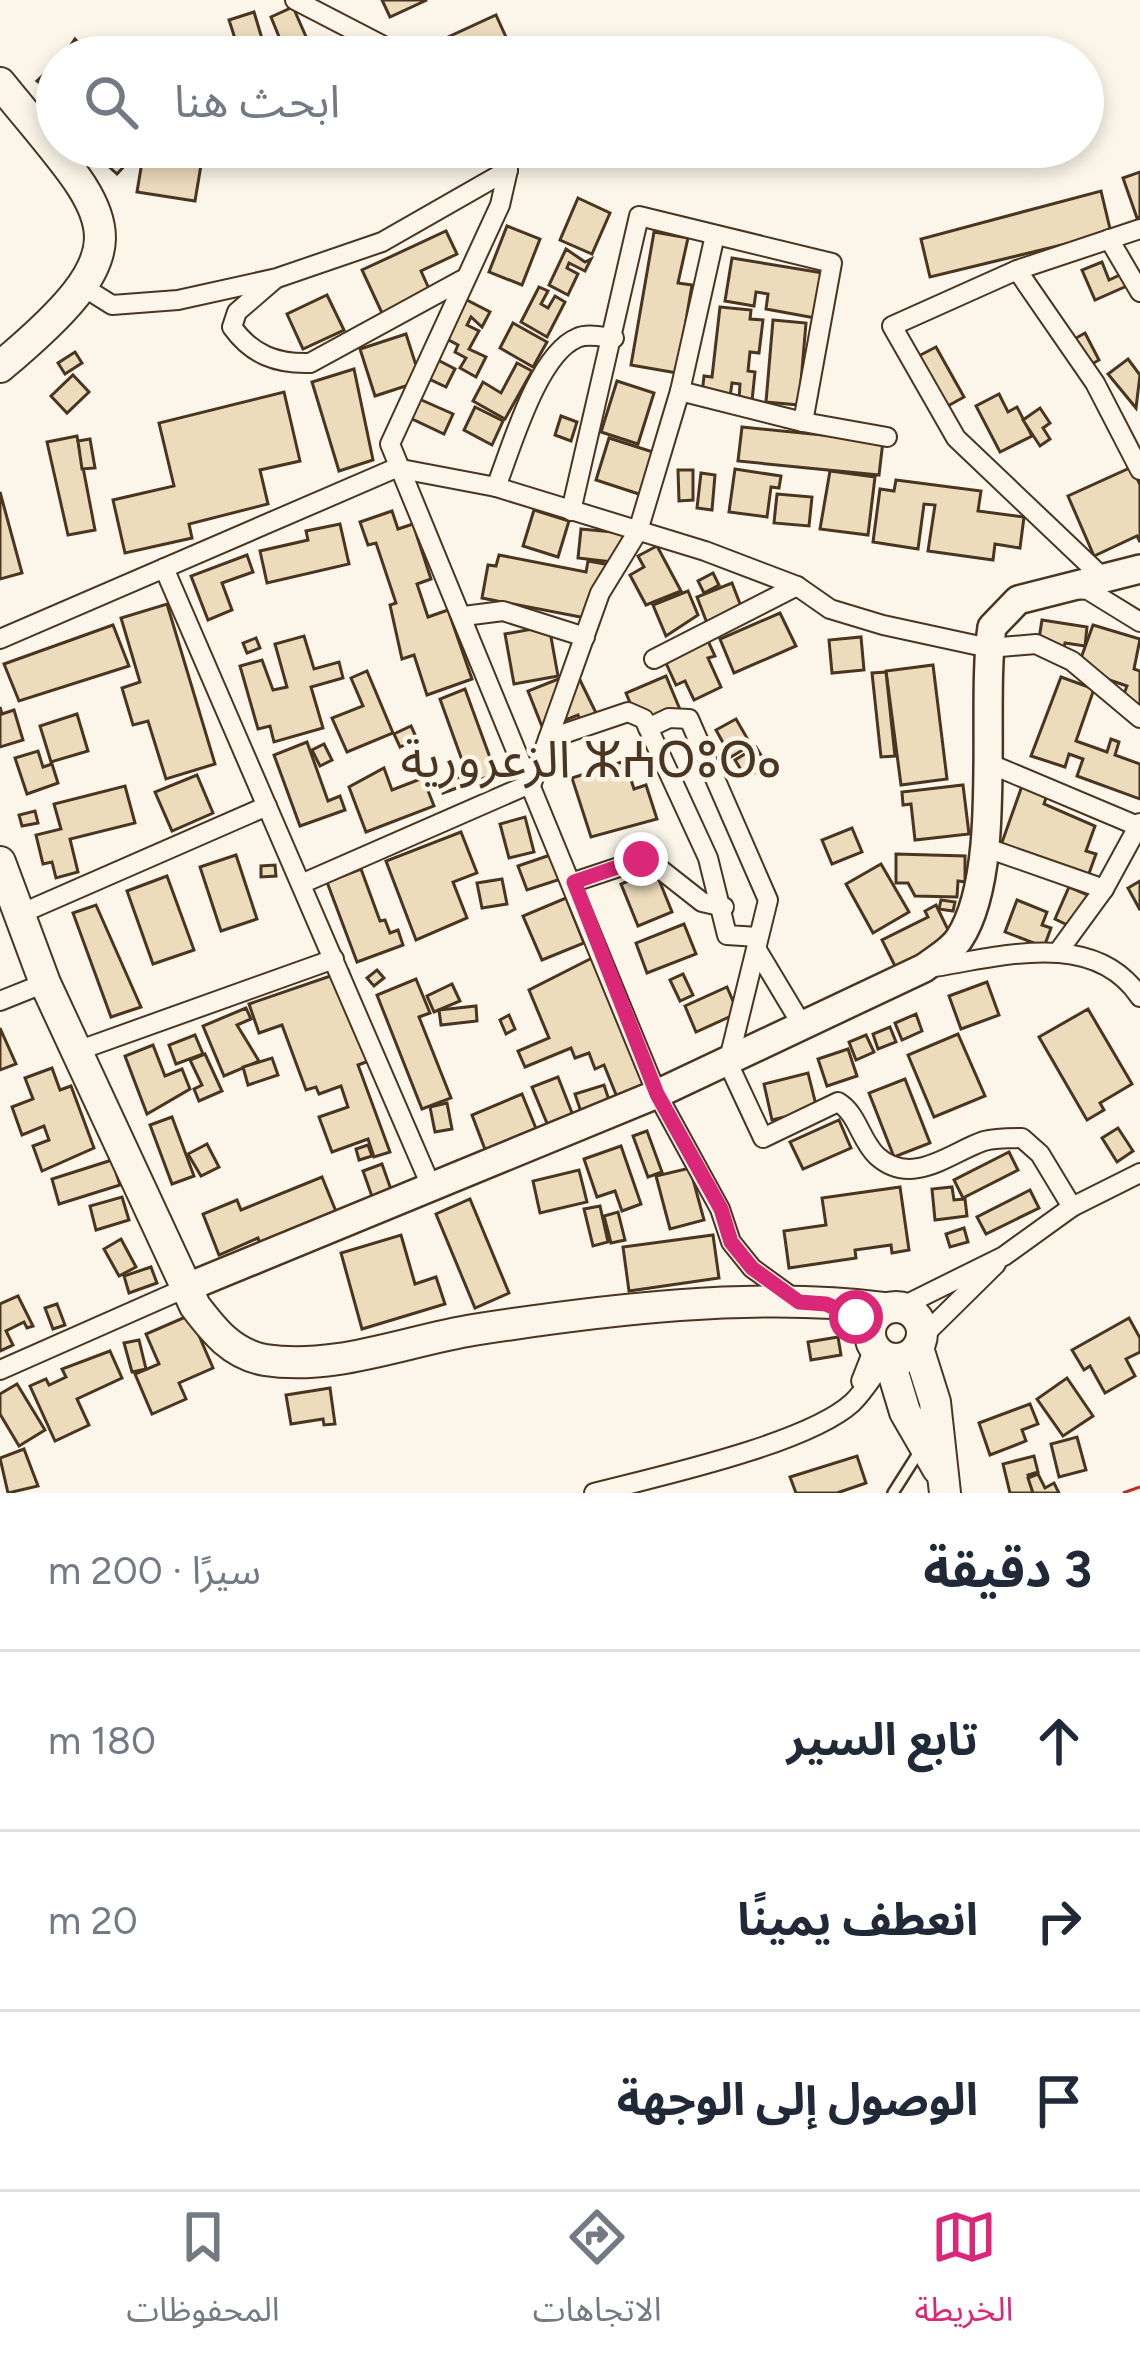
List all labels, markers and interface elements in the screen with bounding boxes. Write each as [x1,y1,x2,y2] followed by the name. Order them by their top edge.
[36,36,1104,168] search box
[78,69,144,135] icon: search
[174,74,340,128] text: ابحث هنا
[400,729,782,790] district label: الزعرورية ⵣⵄⵔⵓⵔⴰ
[614,832,668,886] route end
[829,1290,883,1344] route start
[923,1539,1092,1600] text: 3 دقيقة
[48,1547,261,1594] text: سيرًا · 200 m
[1026,1708,1092,1774] icon: ahead
[787,1712,978,1766] text: تابع السير
[48,1717,156,1764] text: 180 m
[1026,1888,1092,1954] icon: right
[737,1892,978,1946] text: انعطف يمينًا
[48,1897,138,1944] text: 20 m
[1026,2068,1092,2134] icon: arrive
[617,2072,978,2126] text: الوصول إلى الوجهة
[127,2204,280,2345] tab: المحفوظات
[533,2204,662,2345] tab: الاتجاهات
[915,2204,1013,2345] tab: الخريطة

